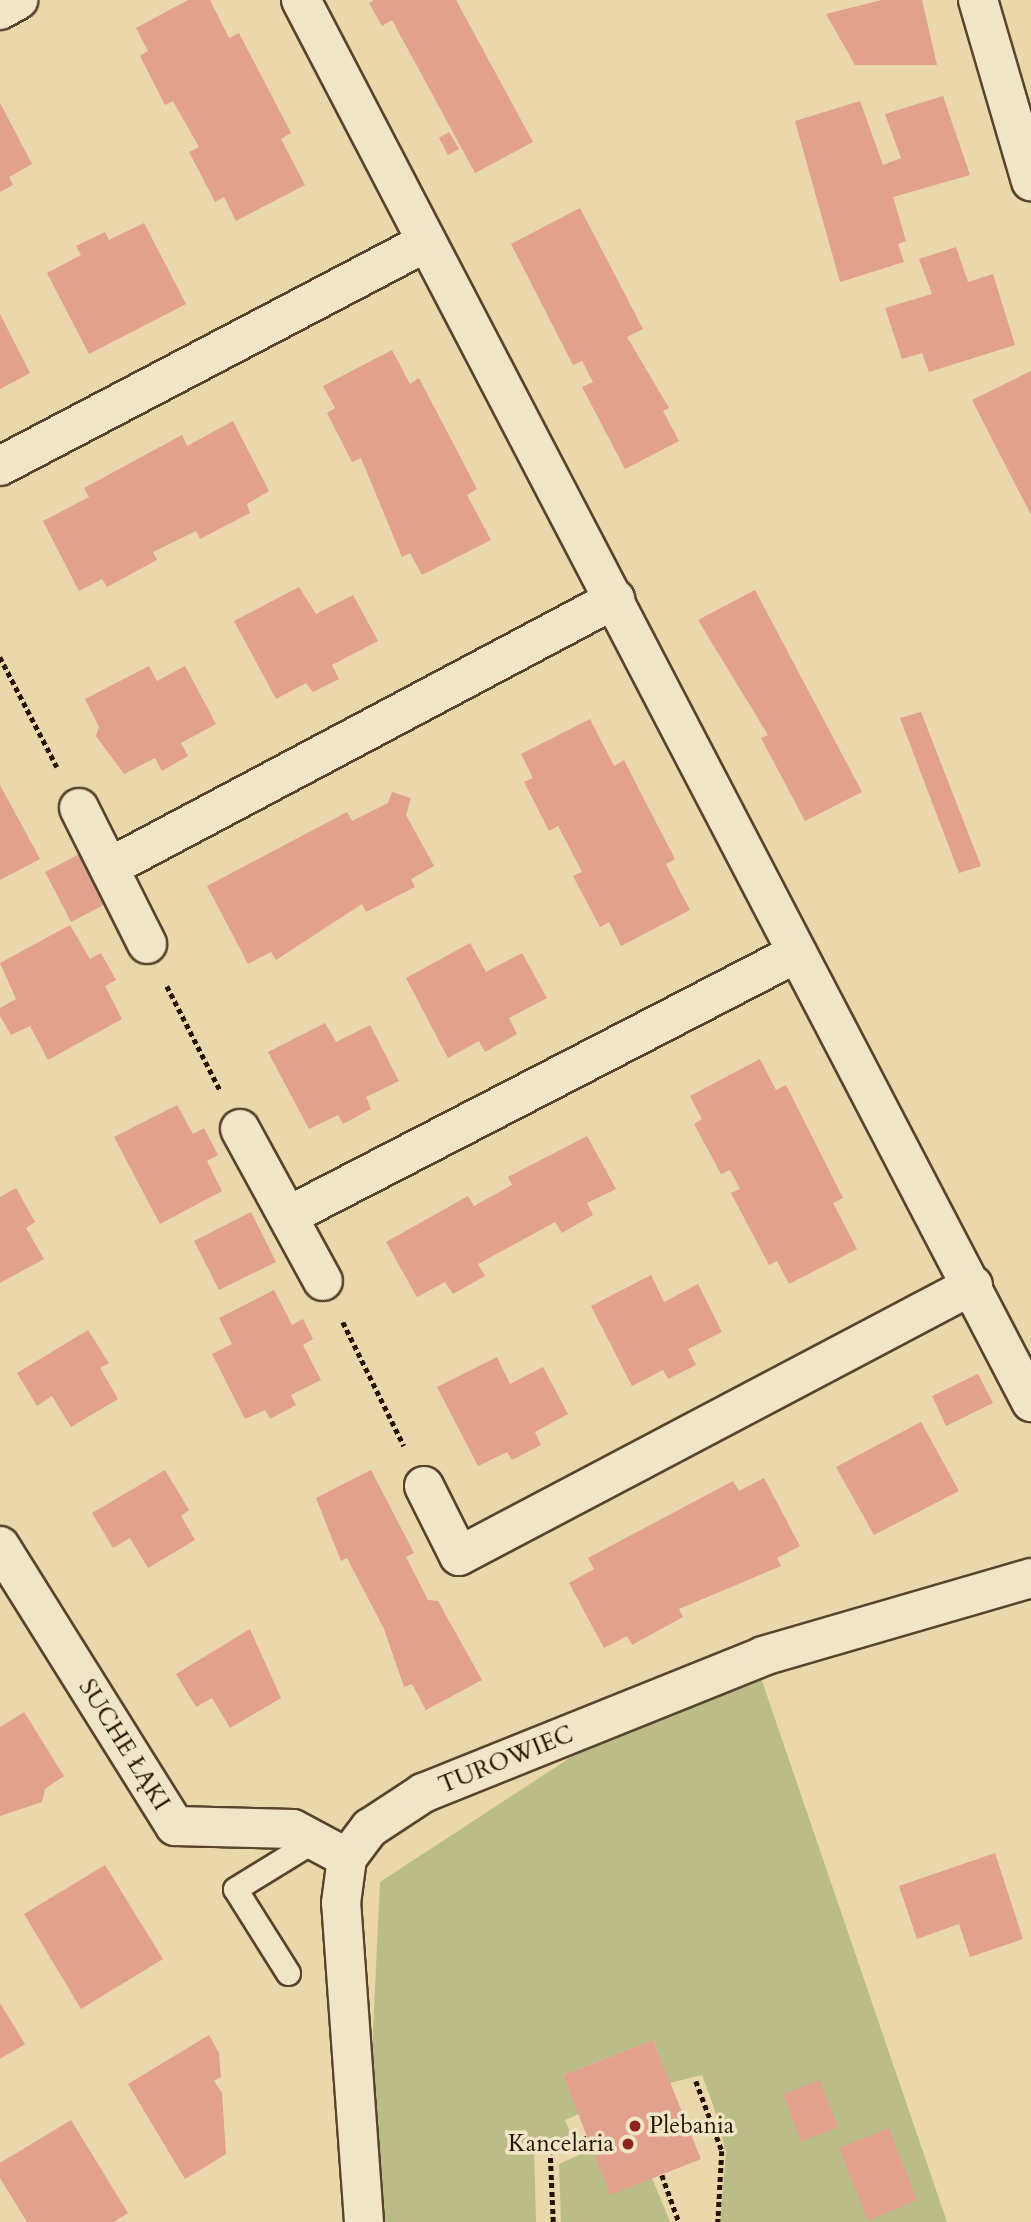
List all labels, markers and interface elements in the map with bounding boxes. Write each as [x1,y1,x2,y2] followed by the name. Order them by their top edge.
[72,1674,176,1816] street label: SUCHE ŁĄKI
[435,1720,577,1800] street label: TUROWIEC
[649,2112,734,2140] place label: Plebania
[627,2118,643,2134] marker: Plebania
[508,2130,614,2158] place label: Kancelaria
[620,2136,636,2152] marker: Kancelaria

